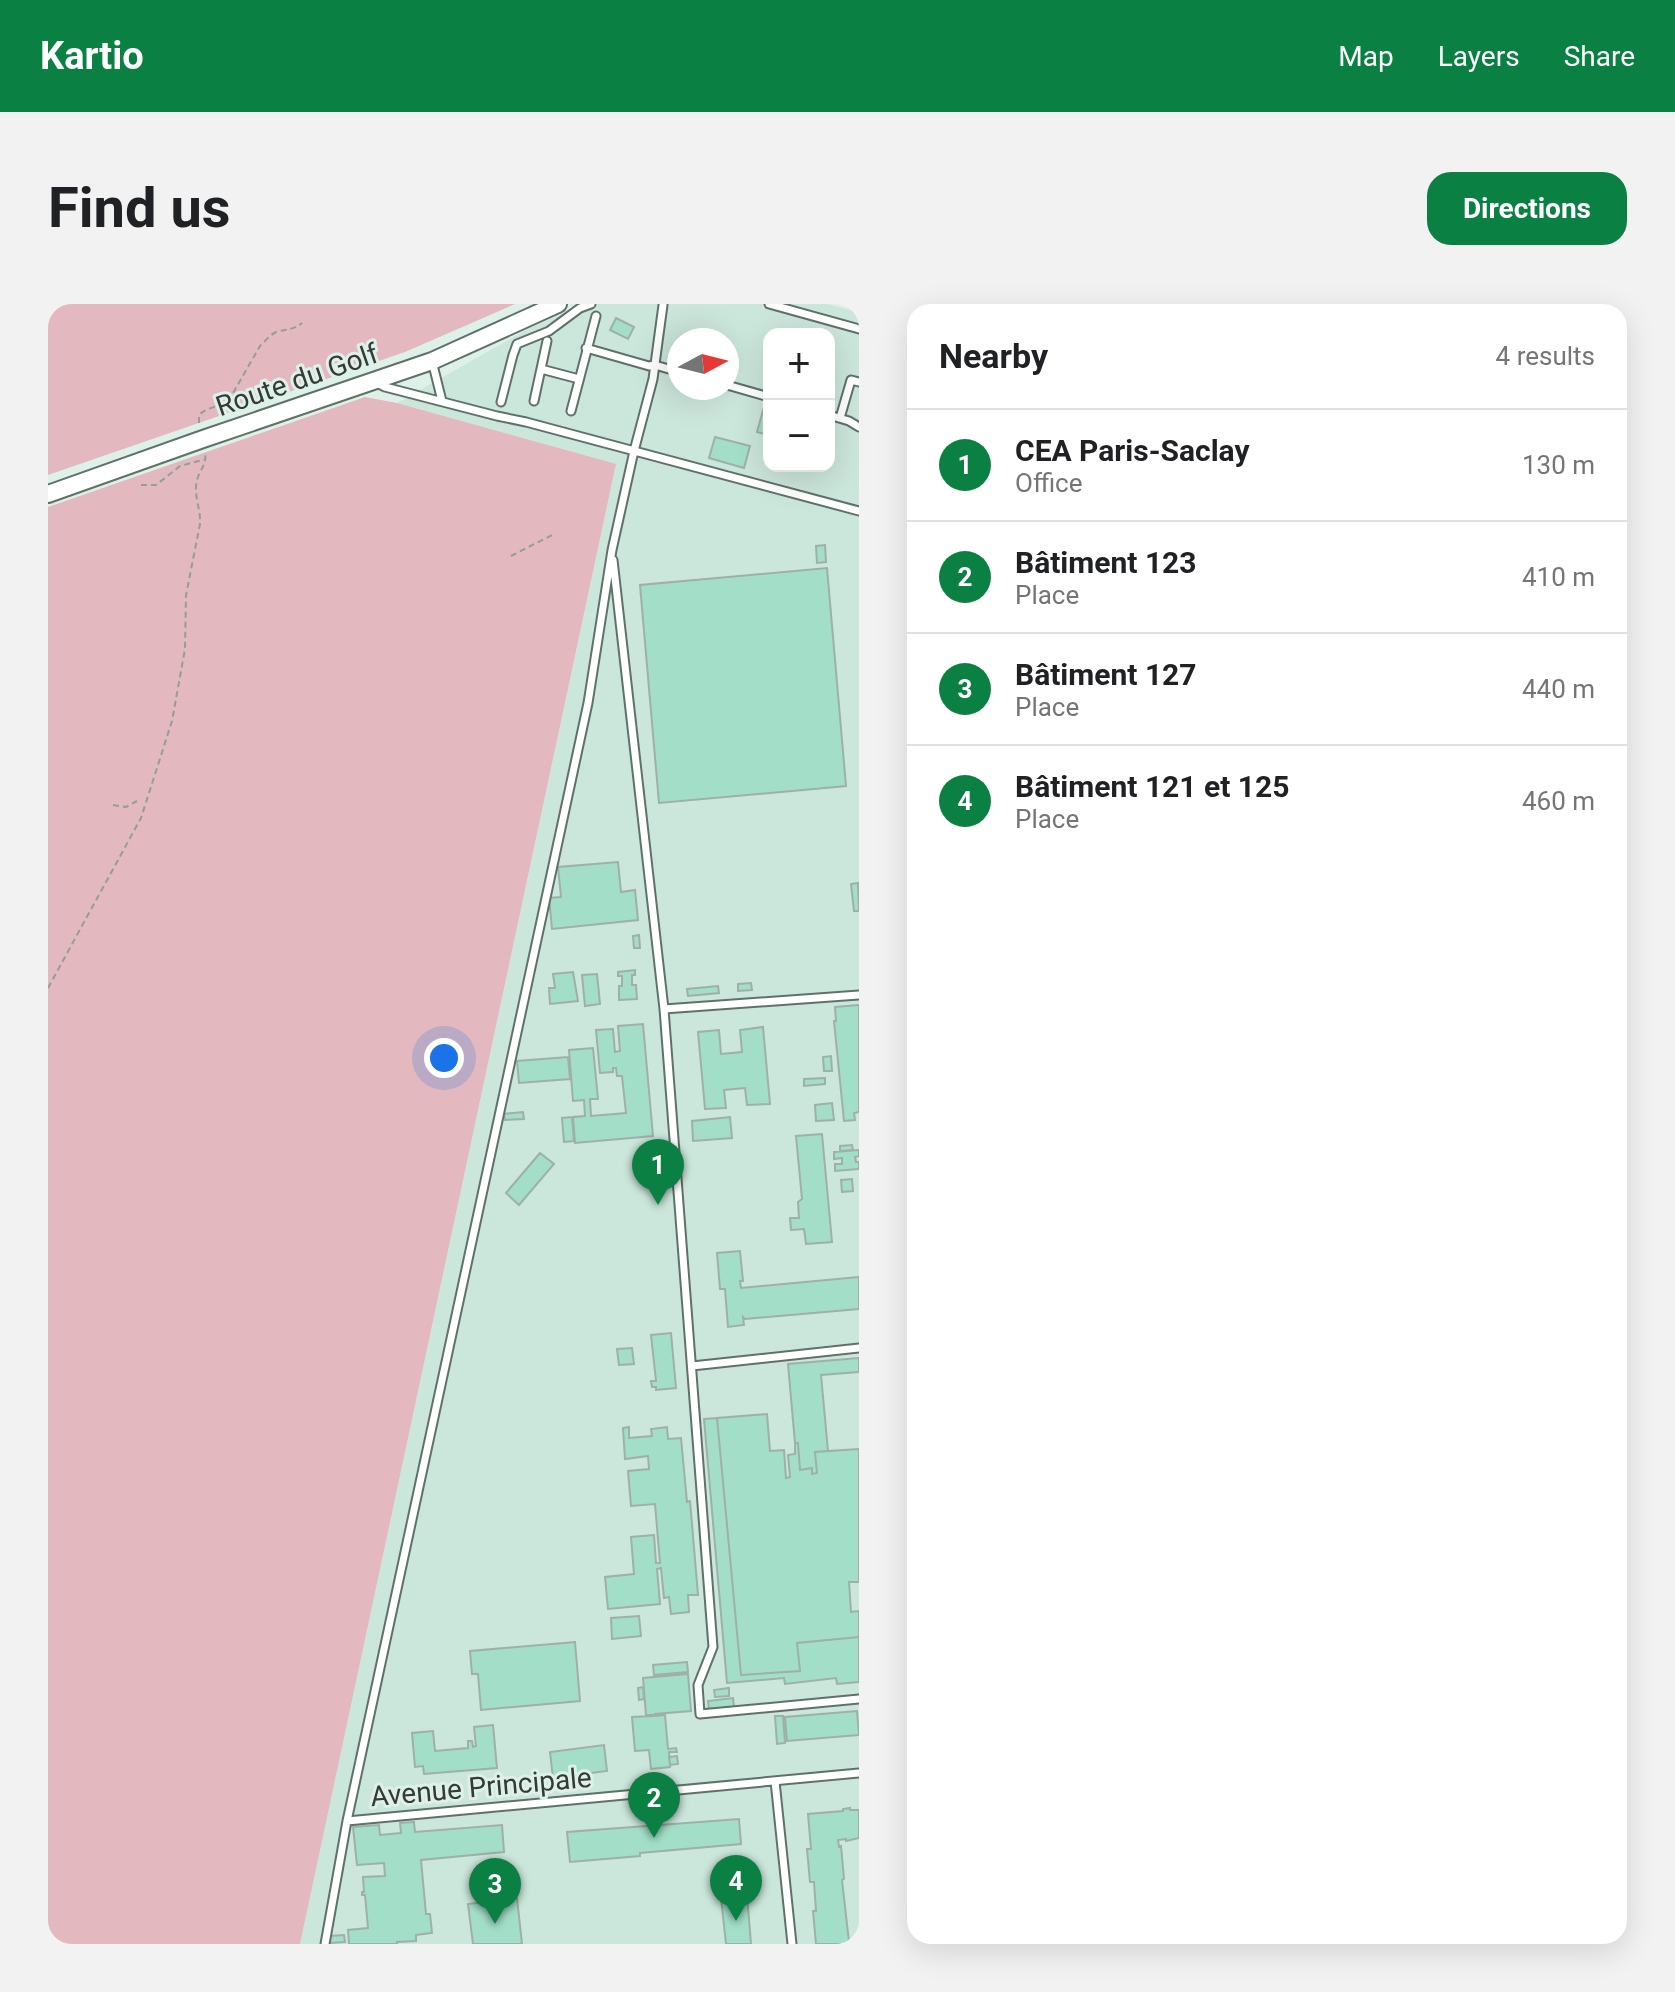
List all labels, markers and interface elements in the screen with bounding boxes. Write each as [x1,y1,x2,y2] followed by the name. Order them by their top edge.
[40,34,144,78] text: Kartio
[1338,40,1394,73] text: Map
[1438,40,1520,73] text: Layers
[1564,40,1635,73] text: Share
[1427,172,1627,245] button: Directions
[48,175,231,241] text: Find us
[667,328,739,400] north arrow
[763,328,835,472] map controls
[763,328,835,400] button: +
[939,336,1048,376] text: Nearby
[212,337,383,423] street label: Route du Golf
[1496,341,1595,371] text: 4 results
[763,400,835,472] button: −
[1015,433,1250,468] text: CEA Paris-Saclay
[958,450,972,480] text: 1
[1522,450,1595,480] text: 130 m
[1015,468,1082,498] text: Office
[1015,545,1197,580] text: Bâtiment 123
[958,562,972,592] text: 2
[1522,562,1595,592] text: 410 m
[1015,580,1079,610] text: Place
[1015,657,1197,692] text: Bâtiment 127
[958,674,972,704] text: 3
[1522,674,1595,704] text: 440 m
[1015,692,1079,722] text: Place
[1015,769,1289,804] text: Bâtiment 121 et 125
[958,786,972,816] text: 4
[1522,786,1595,816] text: 460 m
[1015,804,1079,834] text: Place
[424,1038,464,1078] your location
[632,1139,684,1205] pin: 1
[369,1761,593,1813] street label: Avenue Principale
[628,1772,680,1838] pin: 2
[710,1855,762,1921] pin: 4
[469,1858,521,1924] pin: 3

